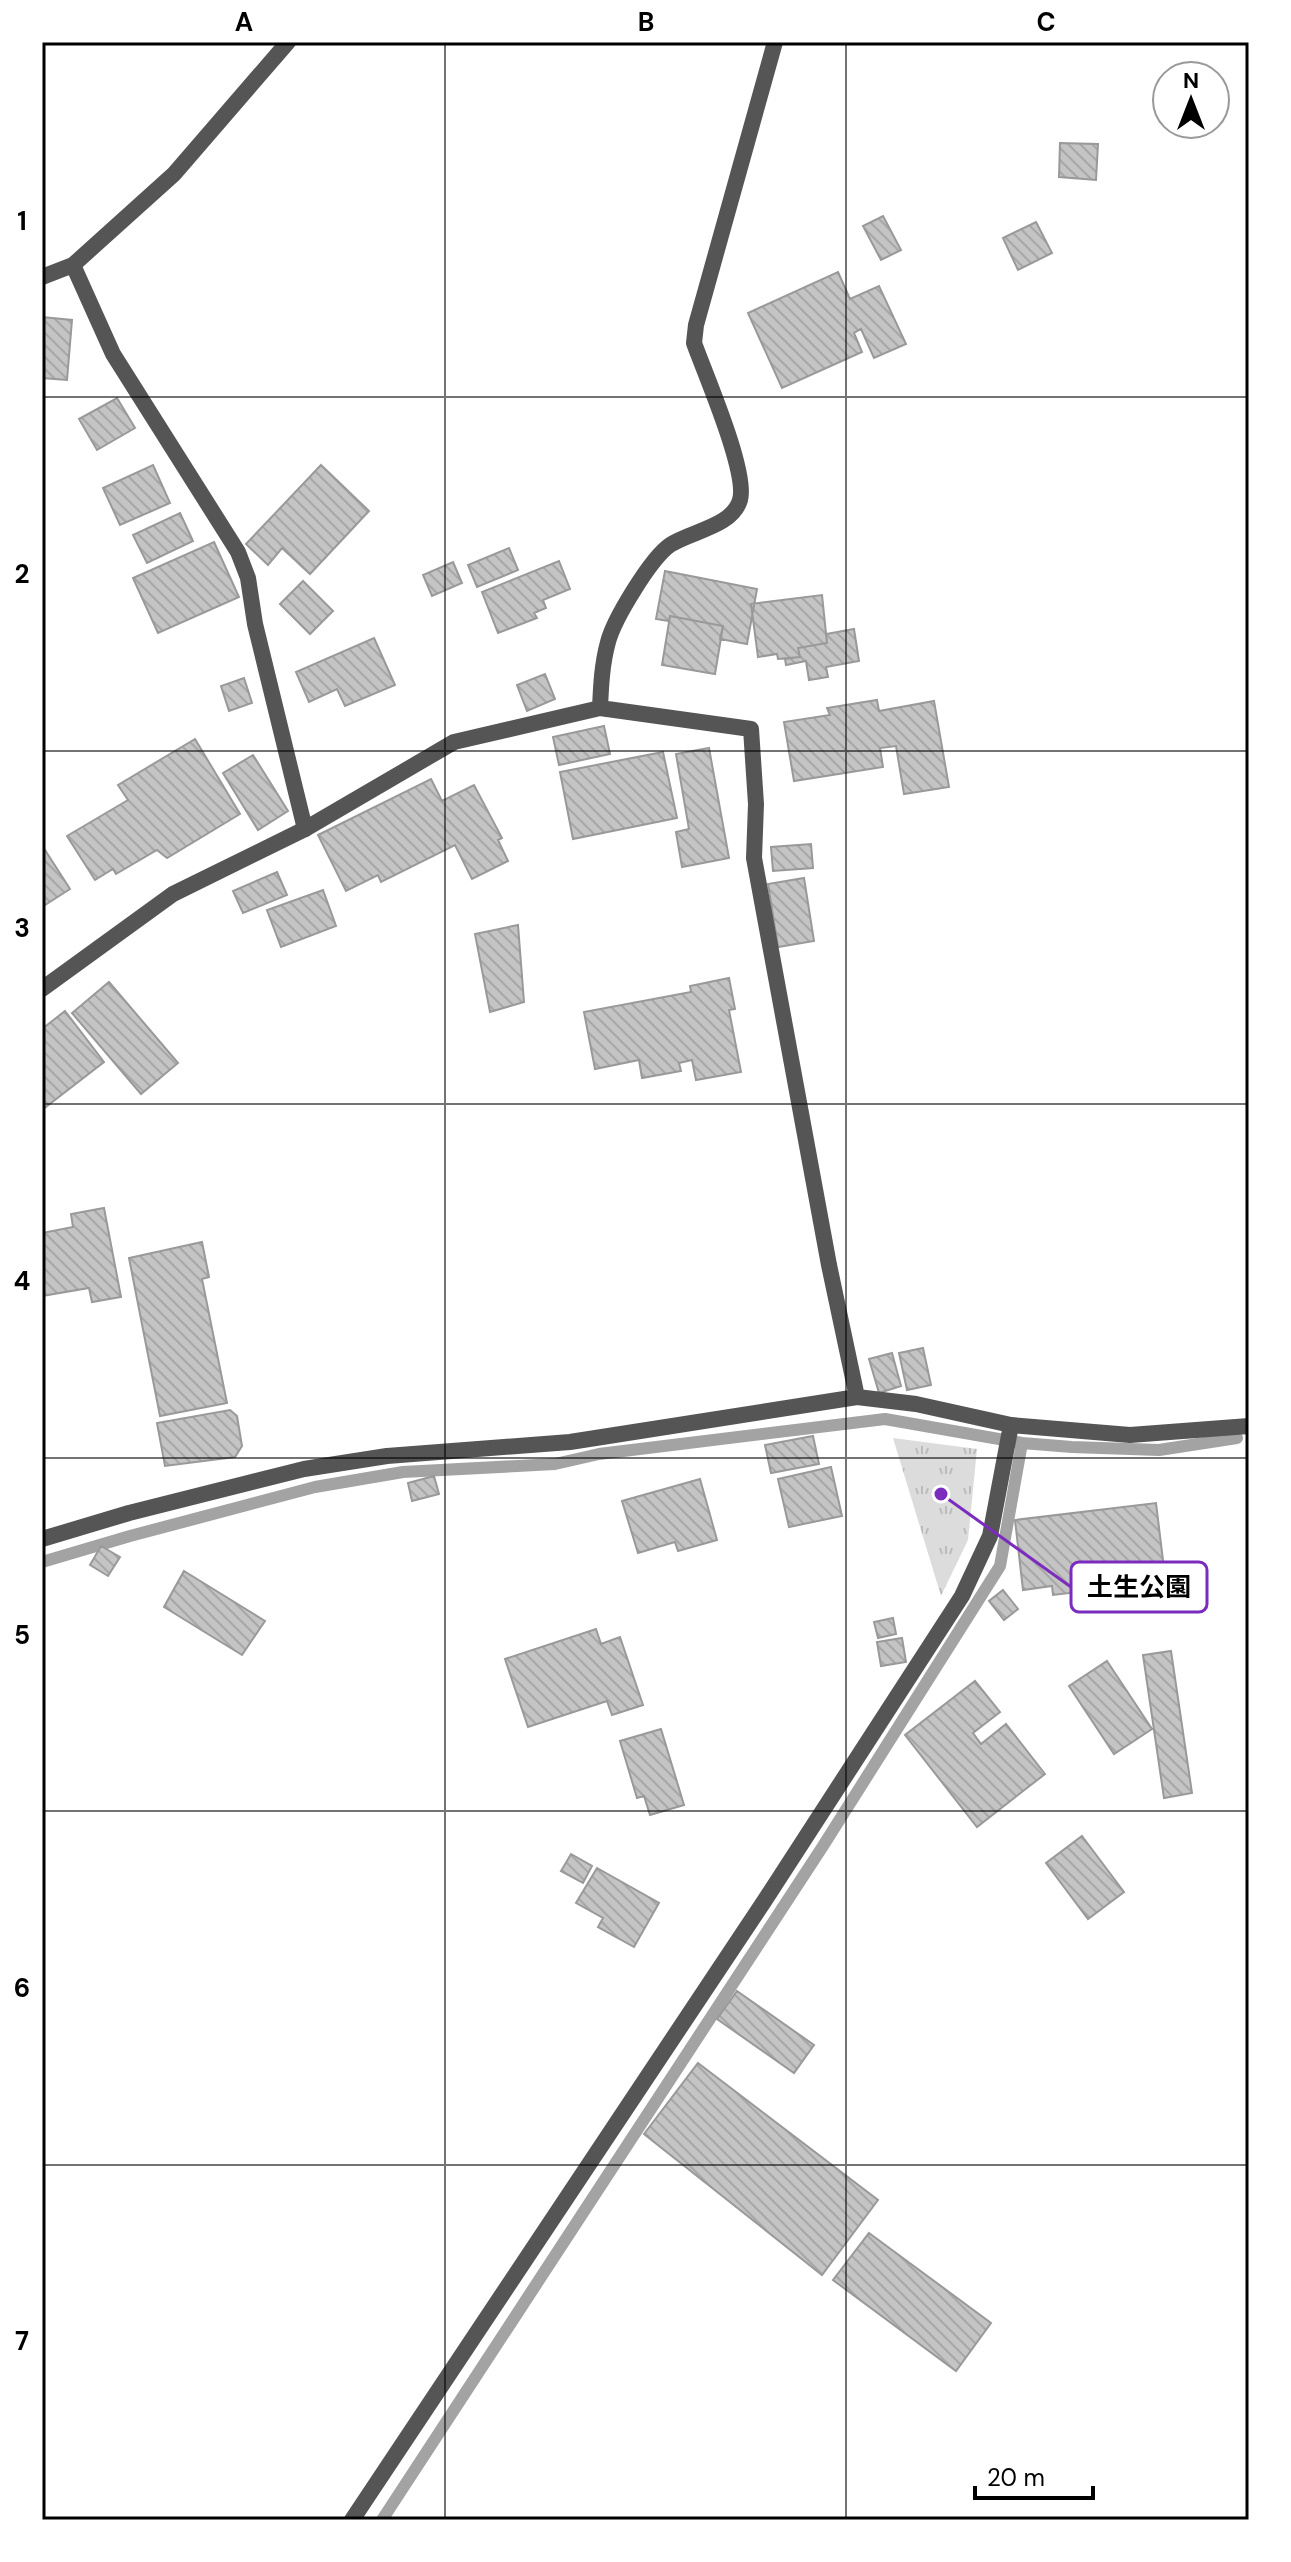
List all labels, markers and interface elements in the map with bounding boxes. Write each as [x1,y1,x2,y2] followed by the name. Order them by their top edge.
[235,5,253,39] text: A
[638,5,654,39] text: B
[1036,5,1056,39] text: C
[1151,60,1231,140] north arrow
[1183,66,1199,95] text: N
[17,204,27,238] text: 1
[14,557,30,591] text: 2
[14,911,30,945] text: 3
[14,1264,30,1298] text: 4
[1071,1562,1207,1612] callout: 土生公園
[1087,1570,1191,1604] text: 土生公園
[14,1618,30,1652] text: 5
[14,1971,30,2005] text: 6
[15,2324,29,2358] text: 7
[975,2450,1093,2500] scale bar
[987,2462,1045,2493] text: 20 m

